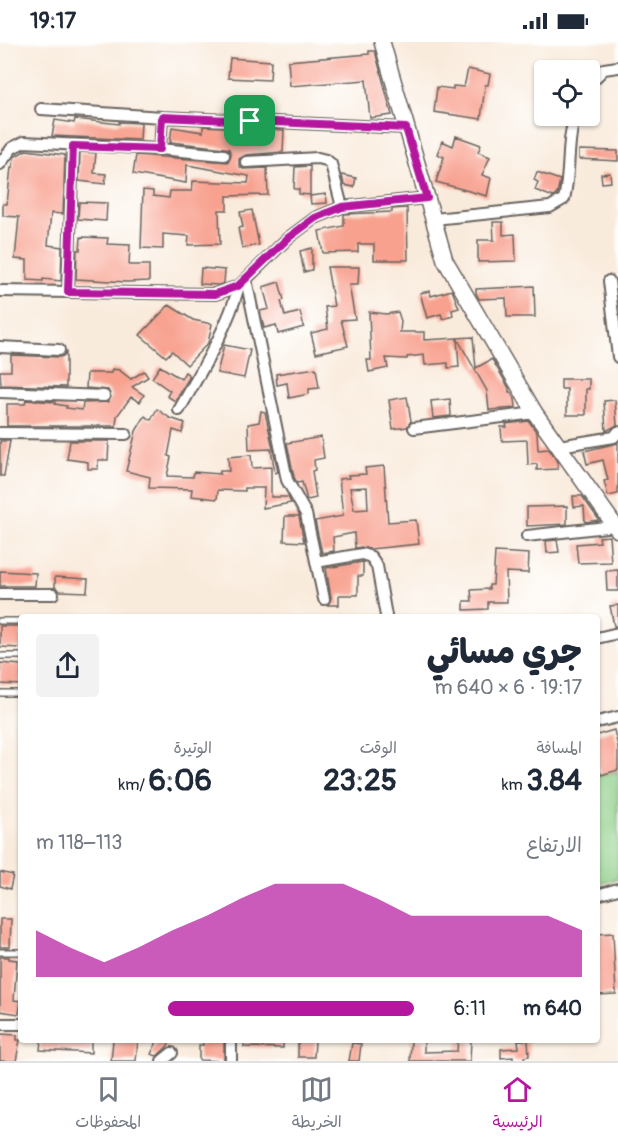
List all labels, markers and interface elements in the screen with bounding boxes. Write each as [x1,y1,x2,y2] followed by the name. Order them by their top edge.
[30,7,76,35] text: 19:17
[534,60,600,126] map controls
[534,60,600,126] button: locate
[224,95,275,146] pin
[233,104,266,137] icon: arrive
[427,632,582,673] text: جري مسائي
[36,634,99,697] button: share
[435,675,582,700] text: 19:17 · 6 × 640 m
[173,738,212,758] text: الوتيرة
[360,738,397,758] text: الوقت
[536,738,582,758] text: المسافة
[149,762,212,799] text: 6:06
[323,762,397,799] text: 23:25
[526,762,582,799] text: 3.84
[118,775,149,795] text: /km
[502,775,526,795] text: km
[36,830,122,855] text: 113–118 m
[526,833,582,858] text: الارتفاع
[453,996,486,1021] text: 6:11
[523,996,582,1021] text: 640 m
[75,1073,141,1136] tab: المحفوظات
[292,1073,342,1136] tab: الخريطة
[492,1073,543,1136] tab: الرئيسية

